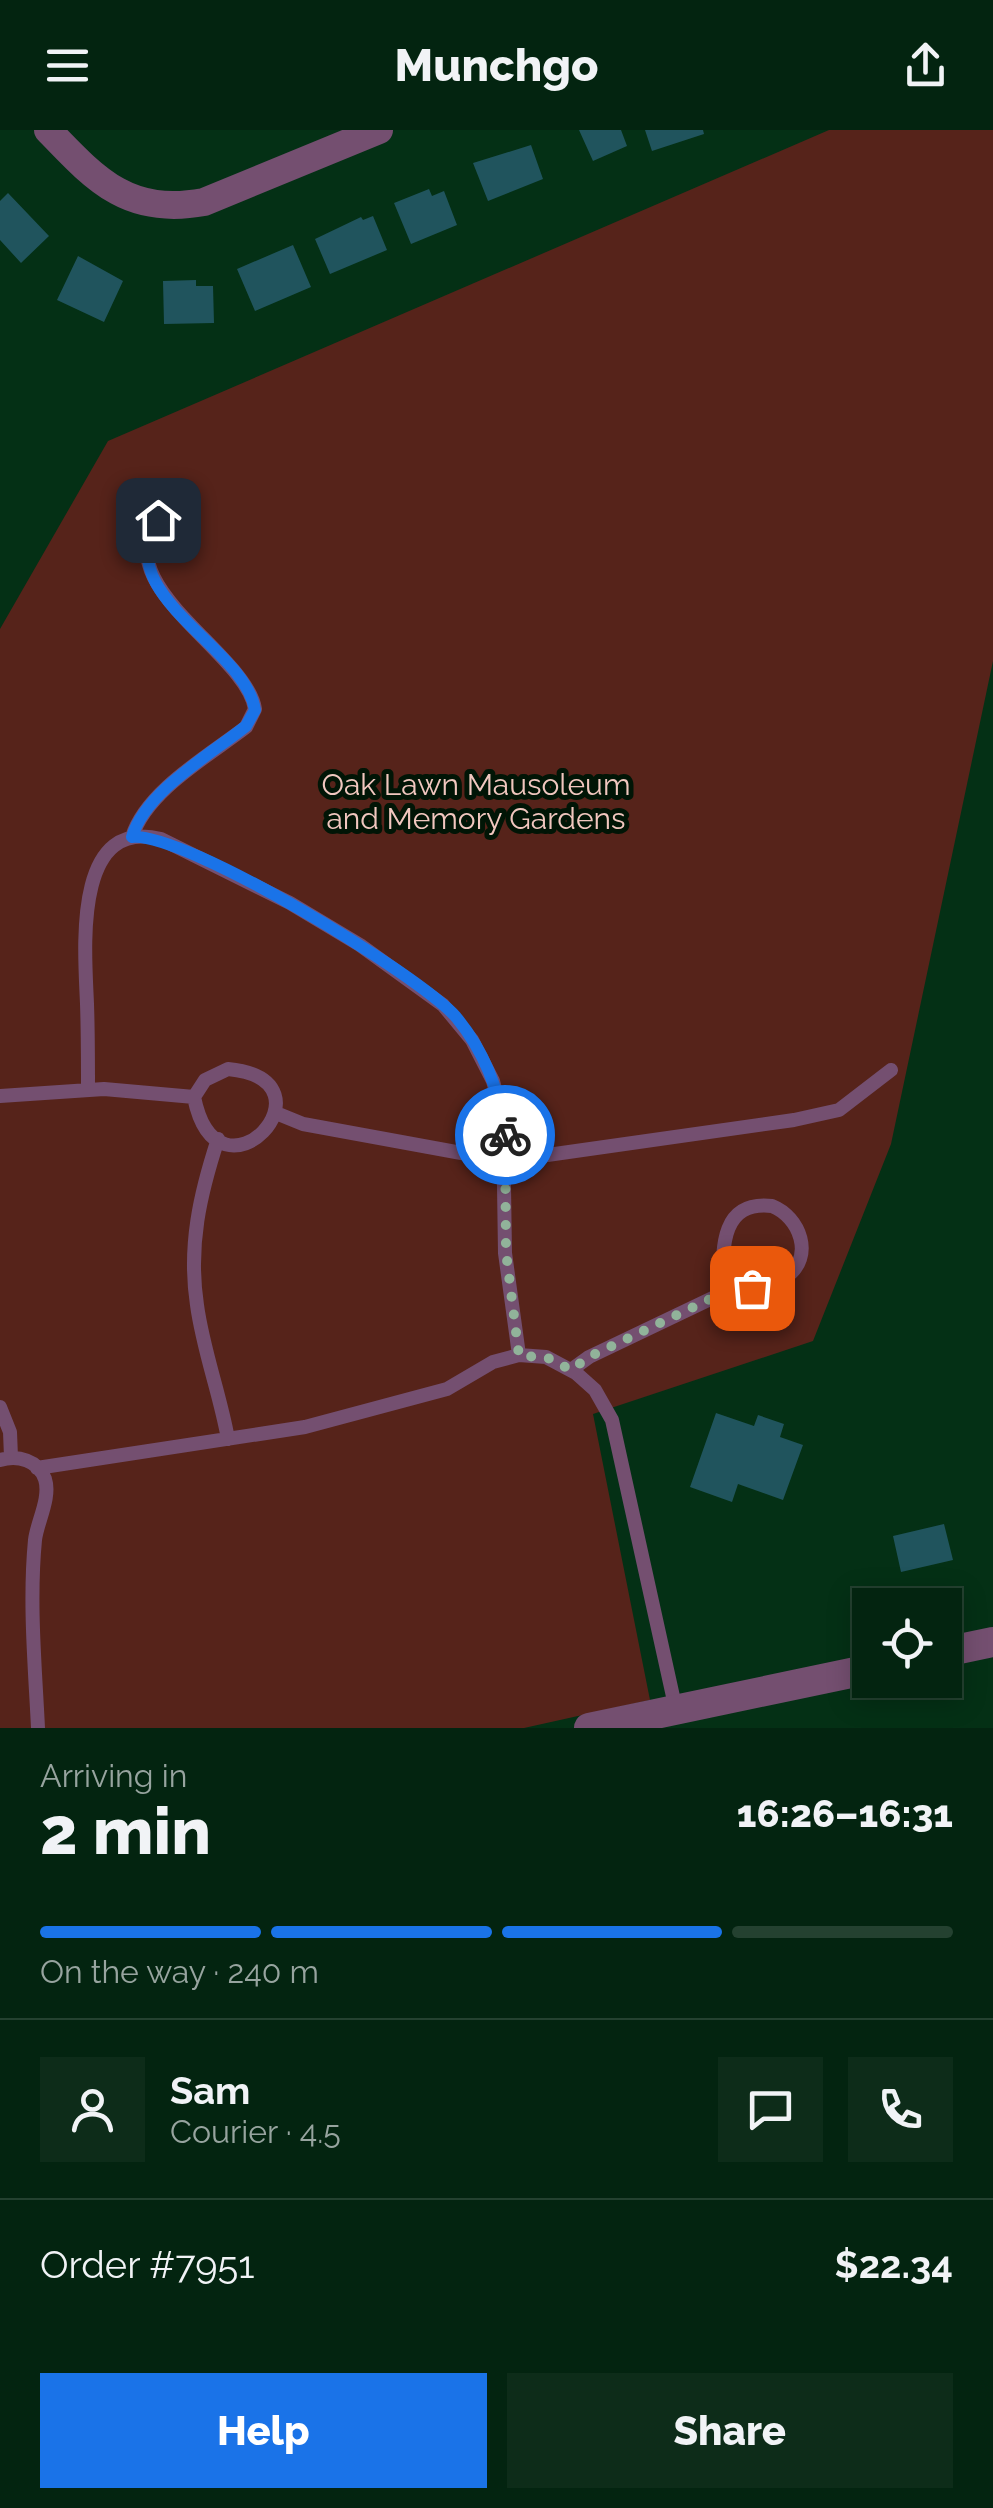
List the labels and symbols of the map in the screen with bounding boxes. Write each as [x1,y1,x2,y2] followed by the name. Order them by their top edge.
[116,478,201,563] pin
[321,767,631,836] park label: Oak Lawn Mausoleum and Memory Gardens
[455,1085,555,1185] courier
[710,1246,795,1331] pin

